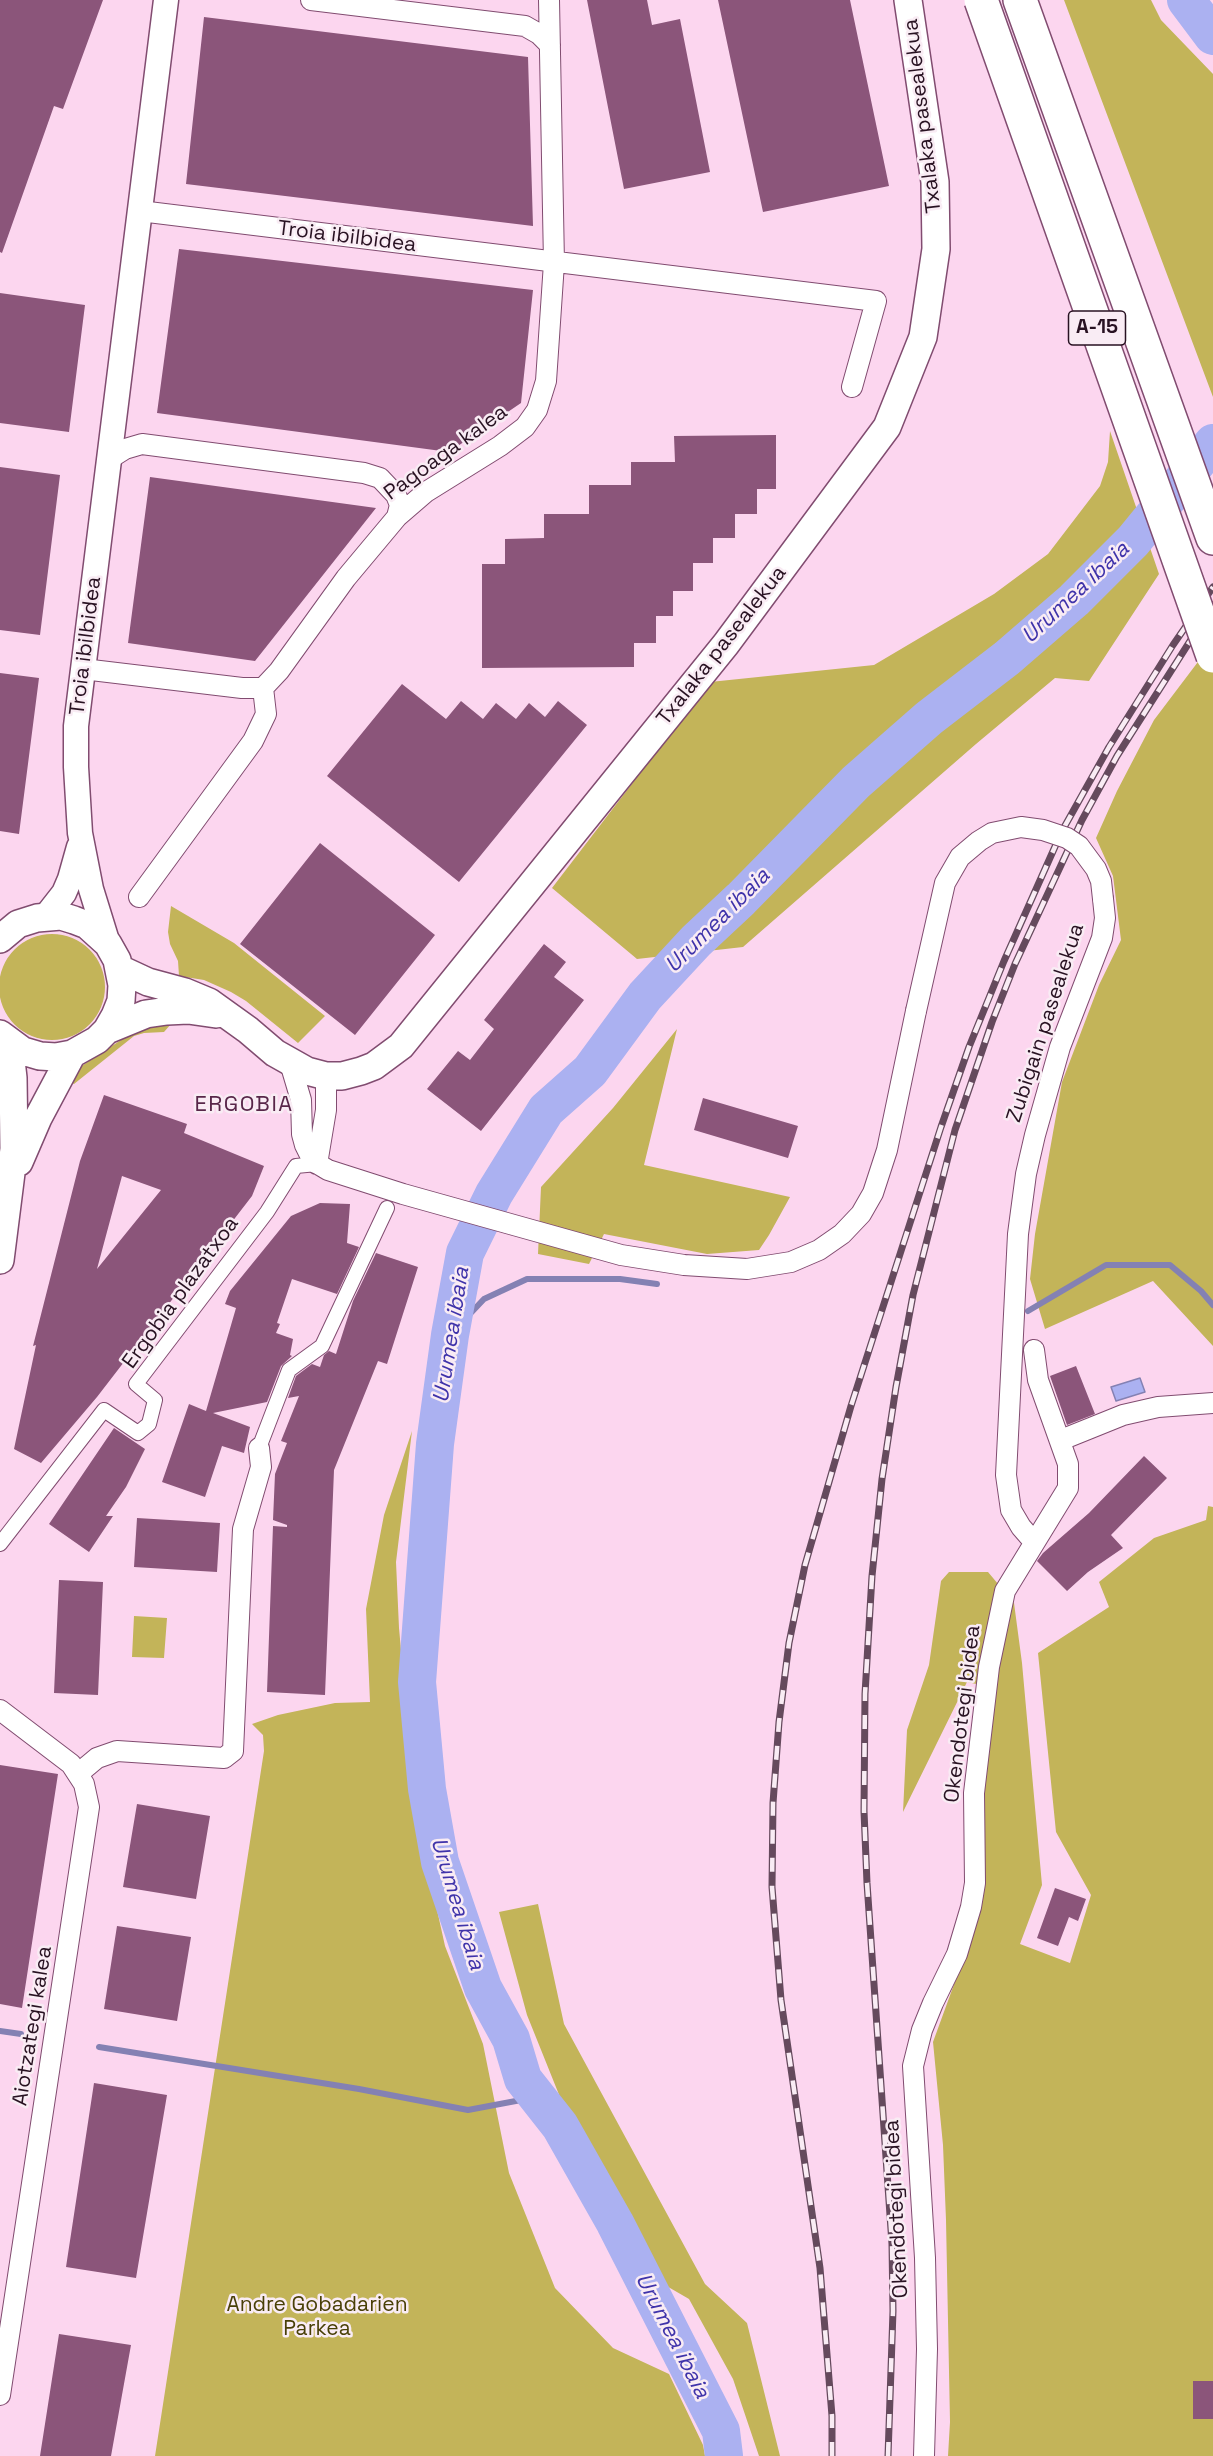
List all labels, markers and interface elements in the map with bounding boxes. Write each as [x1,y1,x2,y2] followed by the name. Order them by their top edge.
[899,17,947,215] street label: Txalaka pasealekua
[276,216,418,258] street label: Troia ibilbidea
[1068,311,1126,345] road number: A-15
[379,400,513,506] street label: Pagoaga kalea
[1017,537,1135,649] water label: Urumea ibaia
[652,561,792,731] street label: Txalaka pasealekua
[65,575,107,717] street label: Troia ibilbidea
[660,863,776,979] water label: Urumea ibaia
[1002,920,1090,1126] street label: Zubigain pasealekua
[194,1092,294,1118] district label: ERGOBIA
[117,1212,245,1374] street label: Ergobia plazatxoa
[428,1265,476,1405] water label: Urumea ibaia
[940,1624,986,1804] street label: Okendotegi bidea
[424,1835,490,1973] water label: Urumea ibaia
[8,1944,58,2108] street label: Aiotzategi kalea
[880,2119,914,2299] street label: Okendotegi bidea
[629,2269,715,2403] water label: Urumea ibaia
[226,2292,408,2342] park label: Andre Gobadarien Parkea

